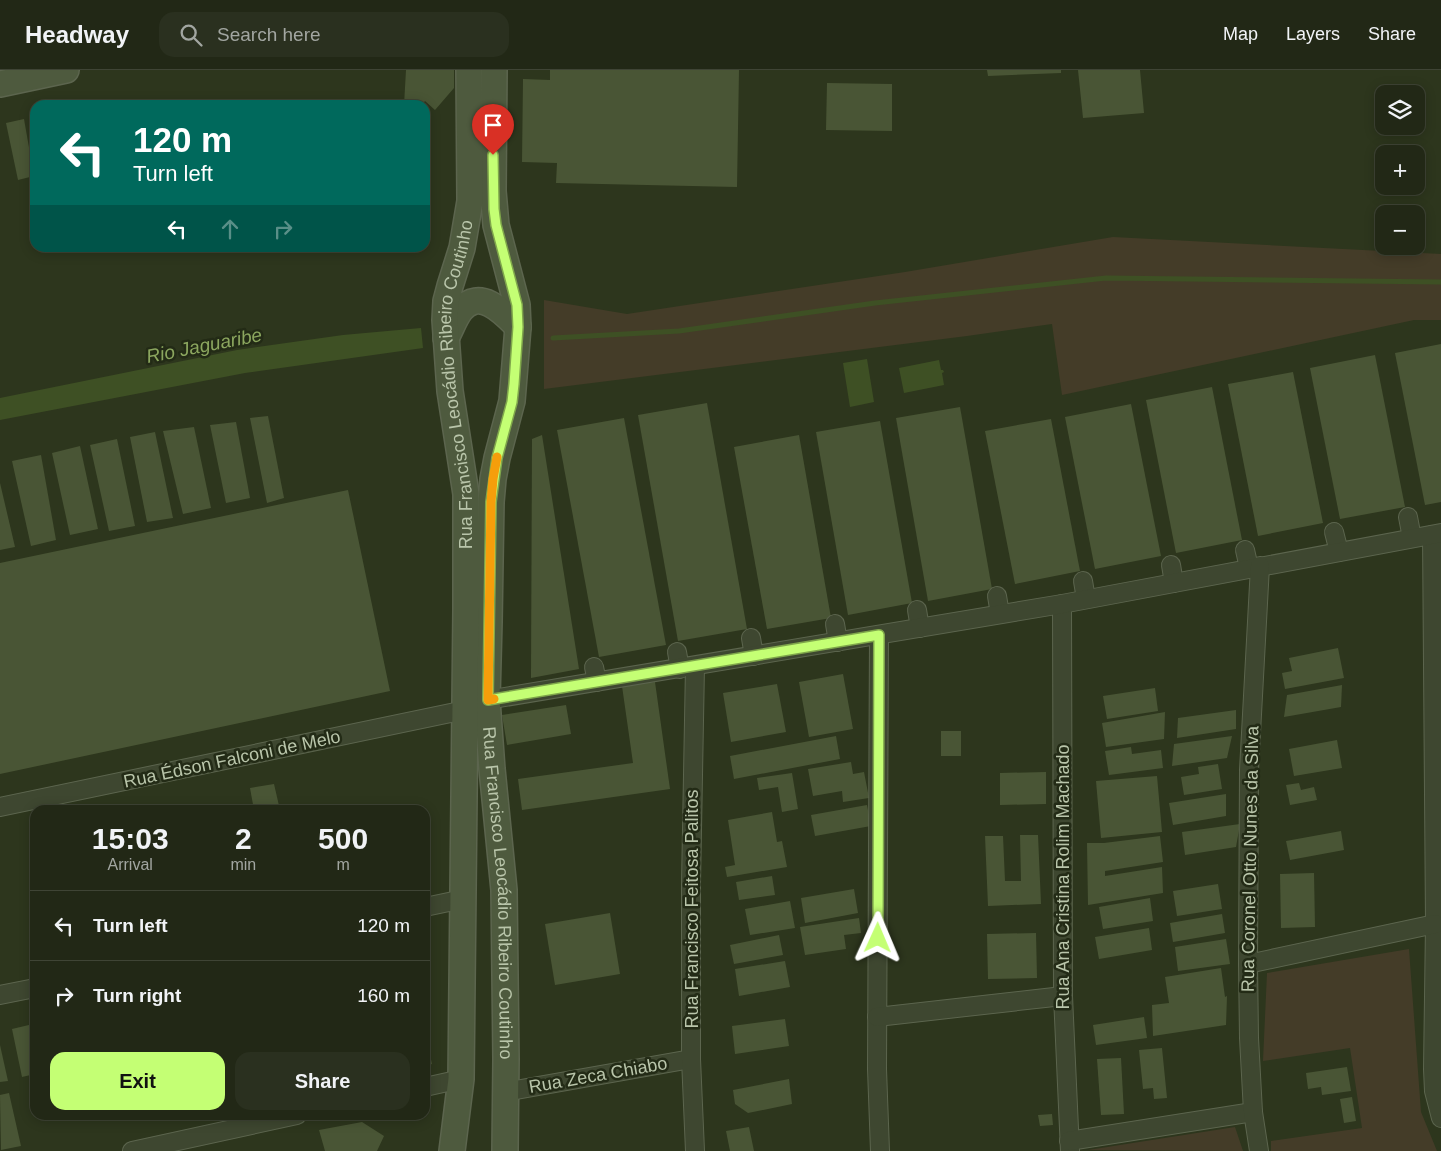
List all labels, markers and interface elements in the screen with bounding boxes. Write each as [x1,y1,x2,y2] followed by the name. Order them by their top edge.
[159,12,509,57] search box
[25,21,129,48] text: Headway
[177,21,205,49] icon: search
[217,24,321,45] text: Search here
[1223,24,1258,44] text: Map
[1286,24,1340,44] text: Layers
[1368,24,1416,44] text: Share
[1375,85,1425,255] map controls
[1375,85,1425,135] button: layers
[472,104,514,155] pin
[479,111,507,139] icon: arrive
[50,120,115,185] icon: left
[133,120,232,159] text: 120 m
[1375,145,1425,195] button: +
[133,161,213,186] text: Turn left
[1375,205,1425,255] button: −
[163,215,191,243] icon: left
[216,215,244,243] icon: ahead
[269,215,297,243] icon: right
[435,218,477,549] street label: Rua Francisco Leocádio Ribeiro Coutinho
[145,324,264,367] water label: Rio Jaguaribe
[1238,725,1262,992] street label: Rua Coronel Otto Nunes da Silva
[122,726,342,792] street label: Rua Édson Falconi de Melo
[479,726,516,1059] street label: Rua Francisco Leocádio Ribeiro Coutinho
[1053,744,1073,1010] street label: Rua Ana Cristina Rolim Machado
[682,789,702,1029] street label: Rua Francisco Feitosa Palitos
[92,822,169,855] text: 15:03
[235,822,252,855] text: 2
[318,822,368,855] text: 500
[108,856,153,873] text: Arrival
[230,856,256,873] text: min
[336,856,350,873] text: m
[851,911,903,963] position arrow
[50,912,78,940] icon: left
[93,915,168,936] text: Turn left
[357,915,410,936] text: 120 m
[50,982,78,1010] icon: right
[93,985,181,1006] text: Turn right
[357,985,410,1006] text: 160 m
[50,1052,225,1110] button: Exit
[235,1052,410,1110] button: Share
[527,1053,669,1097] street label: Rua Zeca Chiabo

